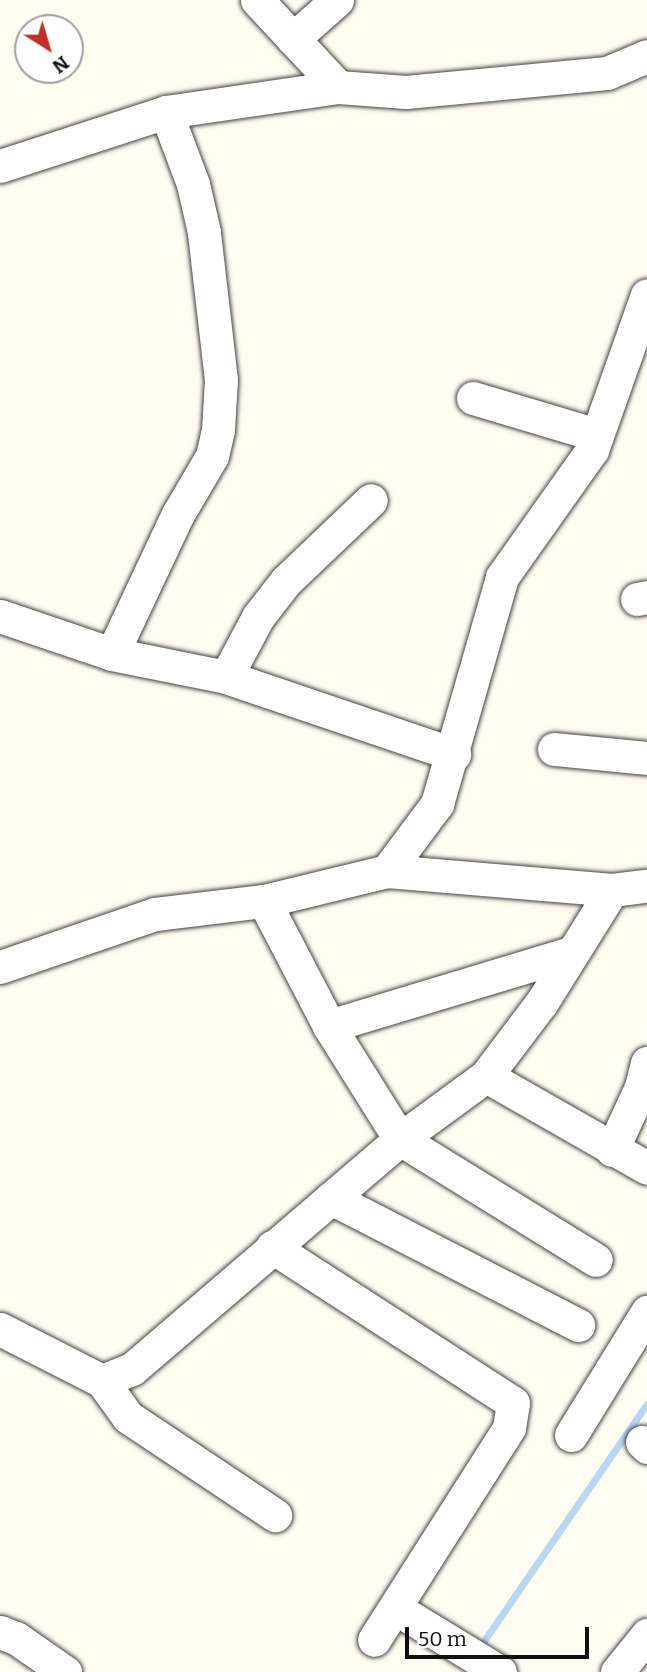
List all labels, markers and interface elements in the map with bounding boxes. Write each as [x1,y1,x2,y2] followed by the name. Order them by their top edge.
[14,14,84,84] north arrow
[48,51,74,78] text: N
[409,1612,593,1656] scale bar
[418,1626,467,1652] text: 50 m

